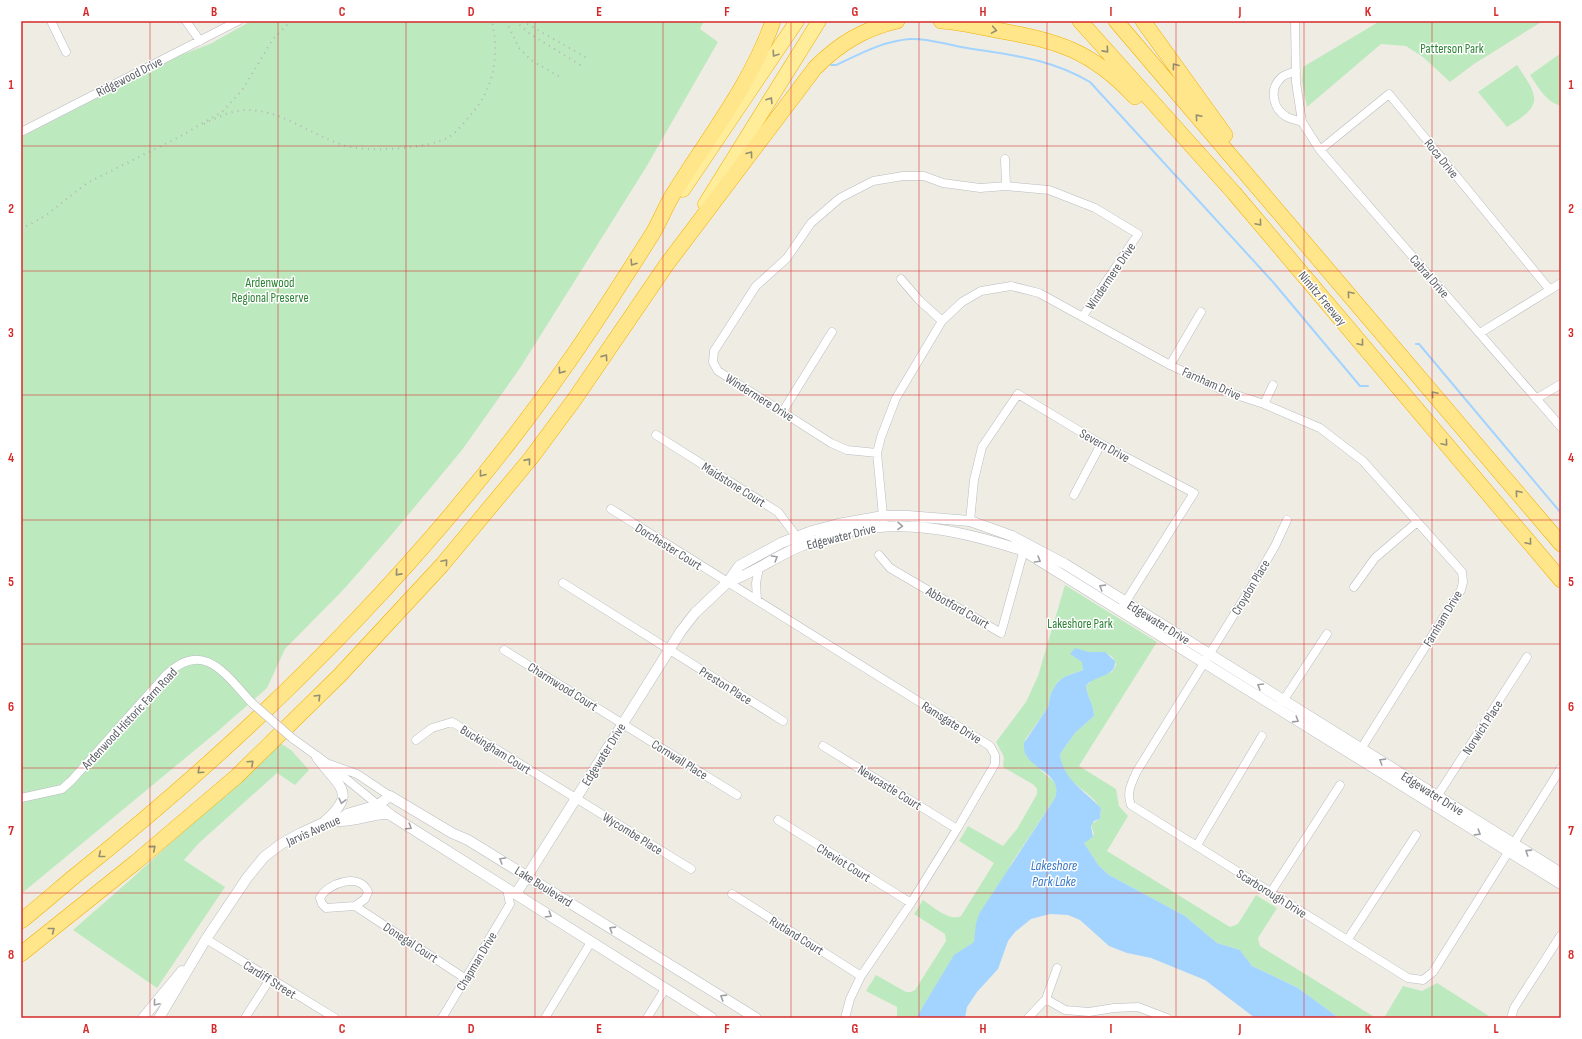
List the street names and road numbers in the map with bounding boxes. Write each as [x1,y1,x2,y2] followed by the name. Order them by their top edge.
[94,53,165,100] street label: Ridgewood Drive
[1421,136,1462,182] street label: Roca Drive
[1082,240,1139,313] street label: Windermere Drive
[1406,252,1452,302] street label: Cabral Drive
[1295,268,1350,329] street label: Nimitz Freeway
[1180,364,1243,404] street label: Farnham Drive
[722,370,797,425] street label: Windermere Drive
[1077,426,1132,466] street label: Severn Drive
[699,459,768,511] street label: Maidstone Court
[632,520,705,574] street label: Dorchester Court
[805,521,877,553] street label: Edgewater Drive
[1228,557,1274,618] street label: Croydon Place
[922,583,992,632] street label: Abbotford Court
[1420,588,1466,650] street label: Farnham Drive
[1124,597,1193,648] street label: Edgewater Drive
[525,659,600,715] street label: Charmwood Court
[696,663,755,708] street label: Preston Place
[78,665,181,773] street label: Ardenwood Historic Farm Road
[1459,697,1506,758] street label: Norwich Place
[919,698,984,748] street label: Ramsgate Drive
[578,720,629,789] street label: Edgewater Drive
[457,722,534,778] street label: Buckingham Court
[648,736,711,783] street label: Cornwall Place
[855,762,924,814] street label: Newcastle Court
[1398,768,1467,819] street label: Edgewater Drive
[599,809,666,859] street label: Wycombe Place
[283,812,343,850] street label: Jarvis Avenue
[813,840,873,886] street label: Cheviot Court
[512,863,575,911] street label: Lake Boulevard
[1233,866,1310,922] street label: Scarborough Drive
[766,913,826,959] street label: Rutland Court
[380,919,441,966] street label: Donegal Court
[453,929,501,994] street label: Chapman Drive
[240,957,299,1002] street label: Cardiff Street

